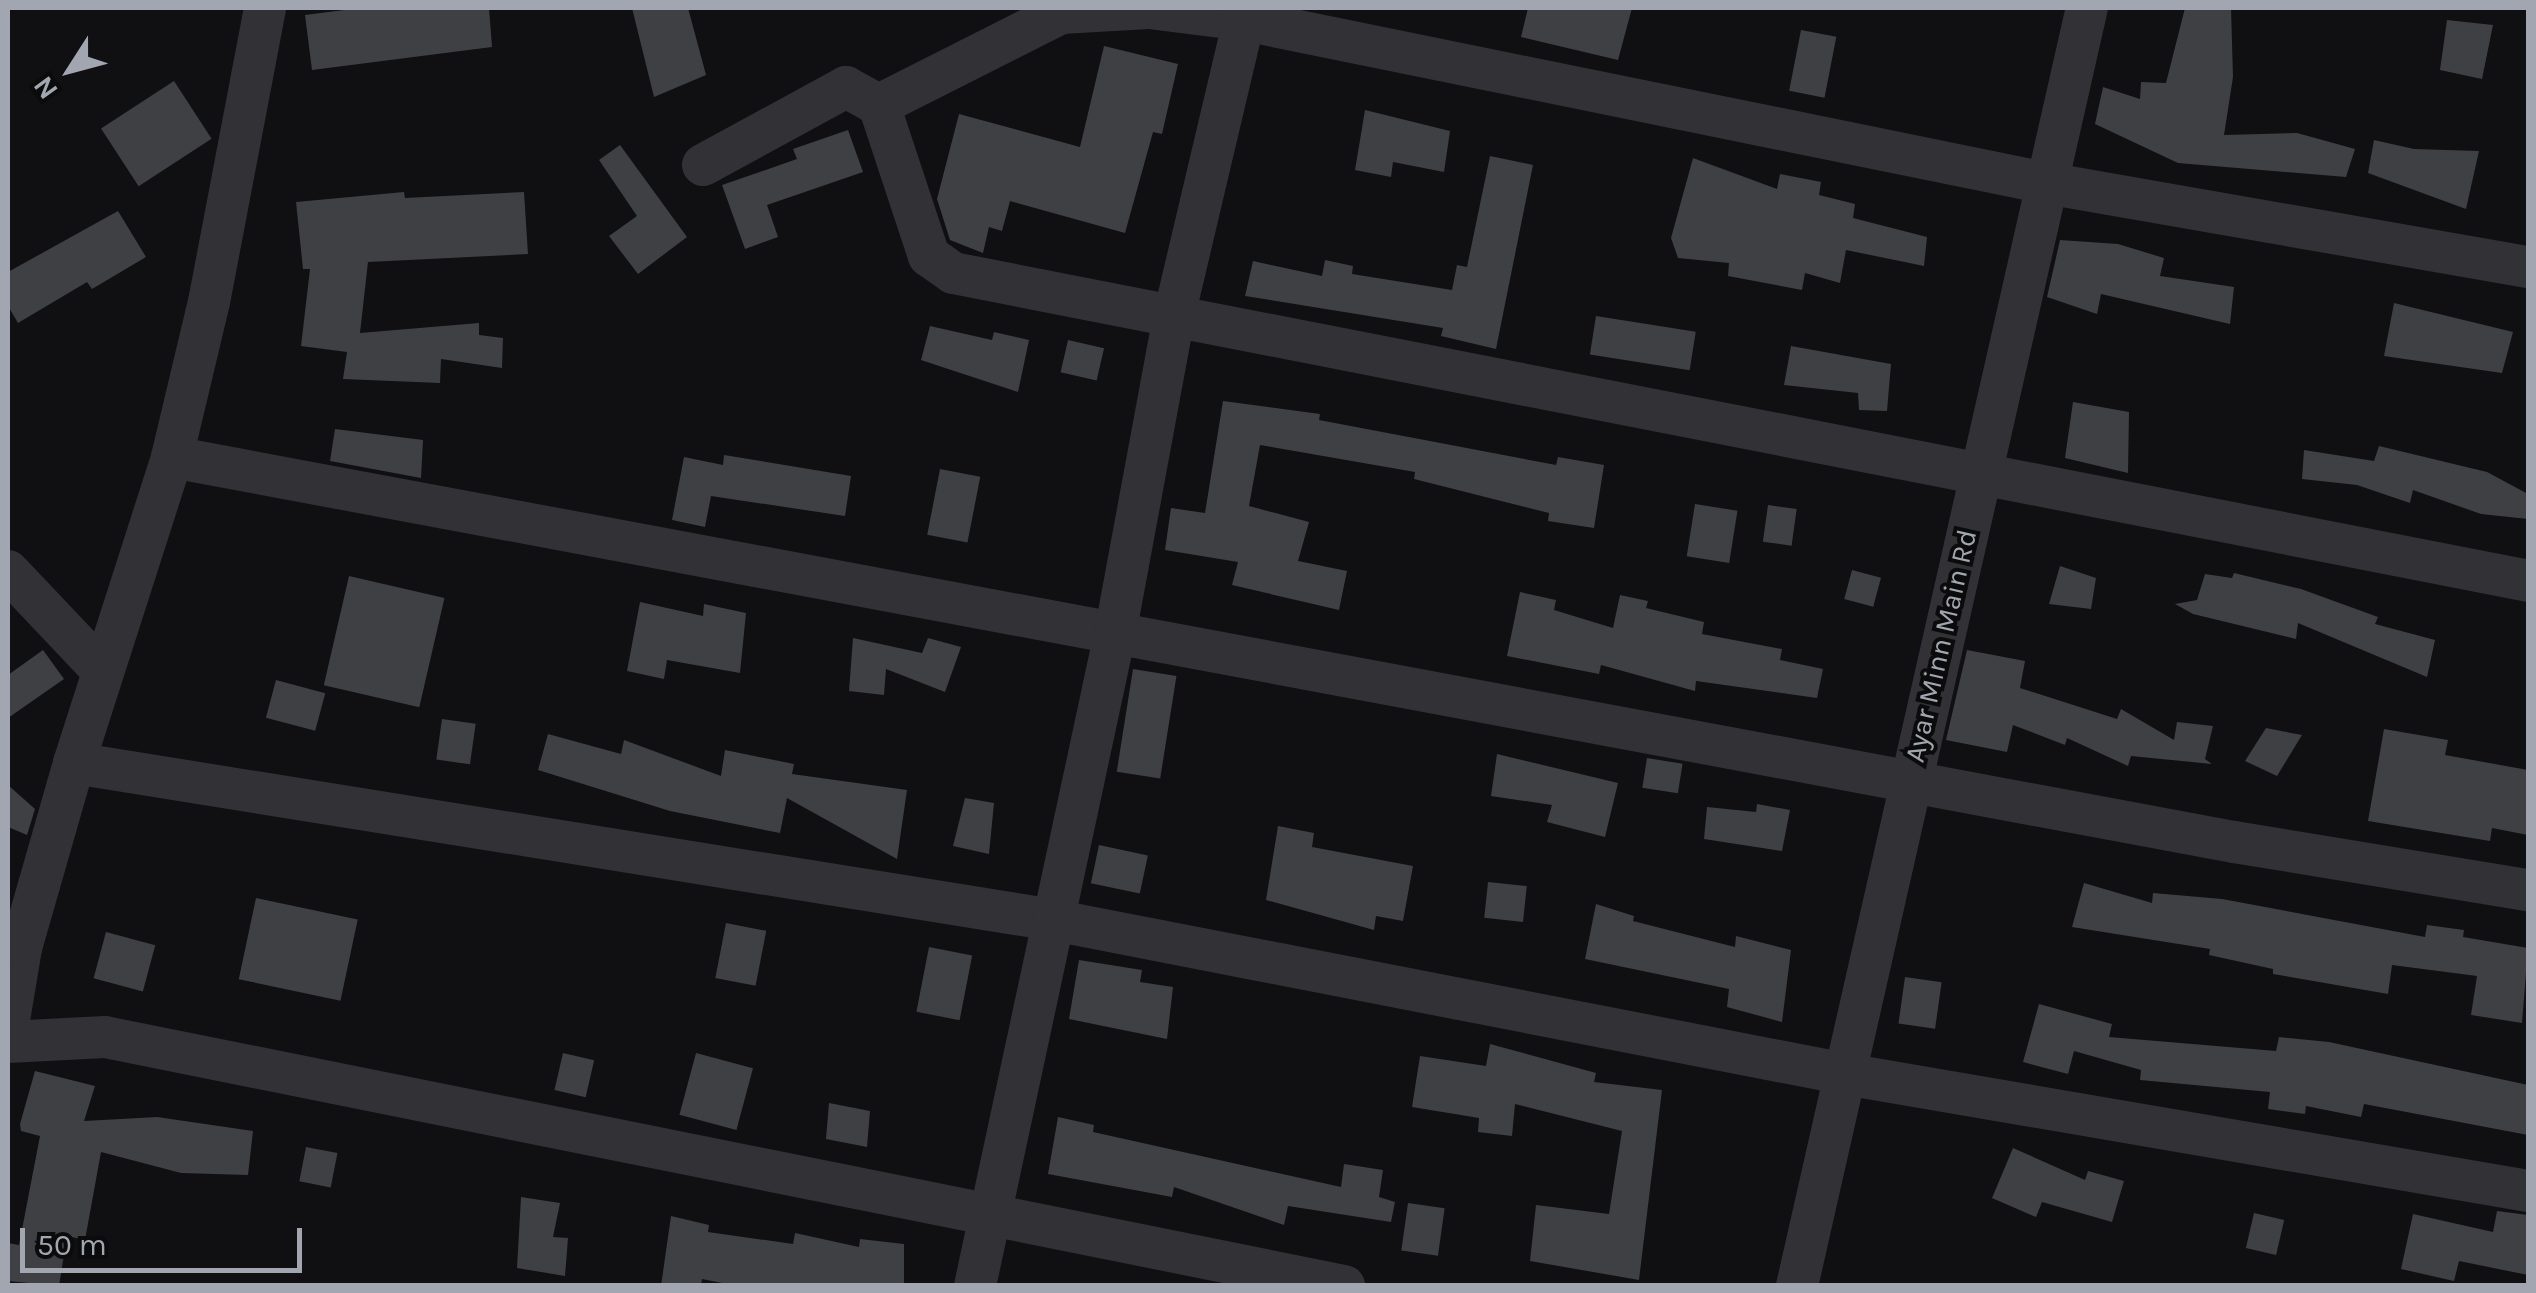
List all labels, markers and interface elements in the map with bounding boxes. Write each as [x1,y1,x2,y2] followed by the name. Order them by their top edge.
[20,20,120,120] north arrow
[26,70,65,106] text: N
[1898,526,1984,766] street label: Ayar Minn Main Rd
[25,1208,308,1270] scale bar
[37,1227,107,1263] text: 50 m

